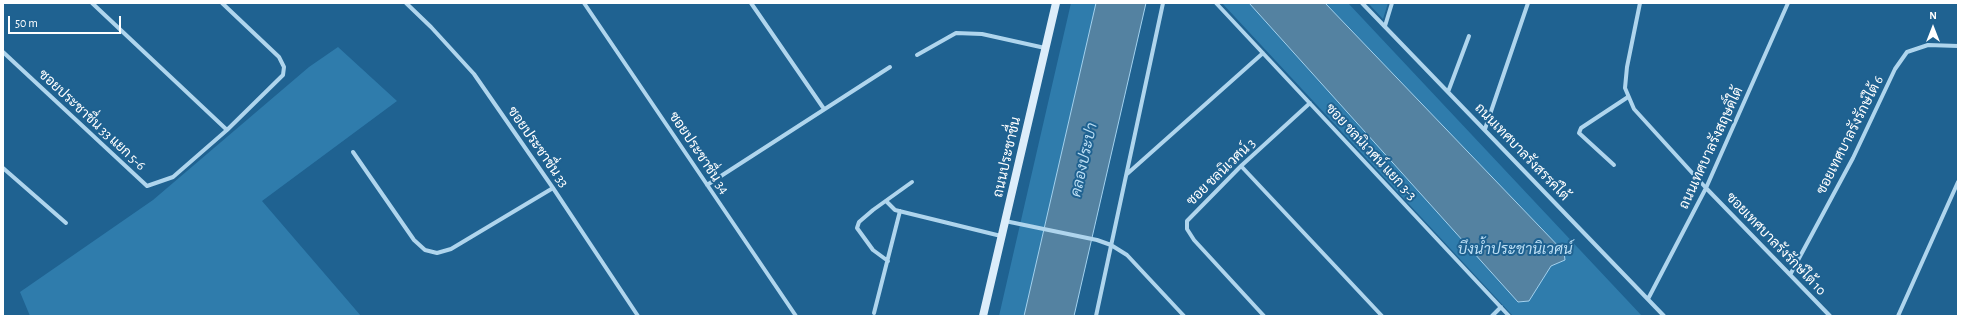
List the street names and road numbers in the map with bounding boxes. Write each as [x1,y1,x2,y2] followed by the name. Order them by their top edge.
[35,66,149,174] street label: ซอยประชาชื่น 33 แยก 5-6
[1813,73,1887,197] street label: ซอยเทศบาลรังรักษ์ใต้ 6
[1675,84,1747,212] street label: ถนนเทศบาลรังสฤษดิ์ใต้
[1322,100,1420,204] street label: ซอย ชลนิเวศน์ แยก 3-3
[1471,100,1573,204] street label: ถนนเทศบาลรังสรรค์ใต้
[504,103,572,191] street label: ซอยประชาชื่น 33
[665,109,733,197] street label: ซอยประชาชื่น 34
[990,115,1024,199] street label: ถนนประชาชื่น
[1183,135,1259,209] street label: ซอย ชลนิเวศน์ 3
[1723,189,1829,299] street label: ซอยเทศบาลรังรักษ์ใต้ 10

